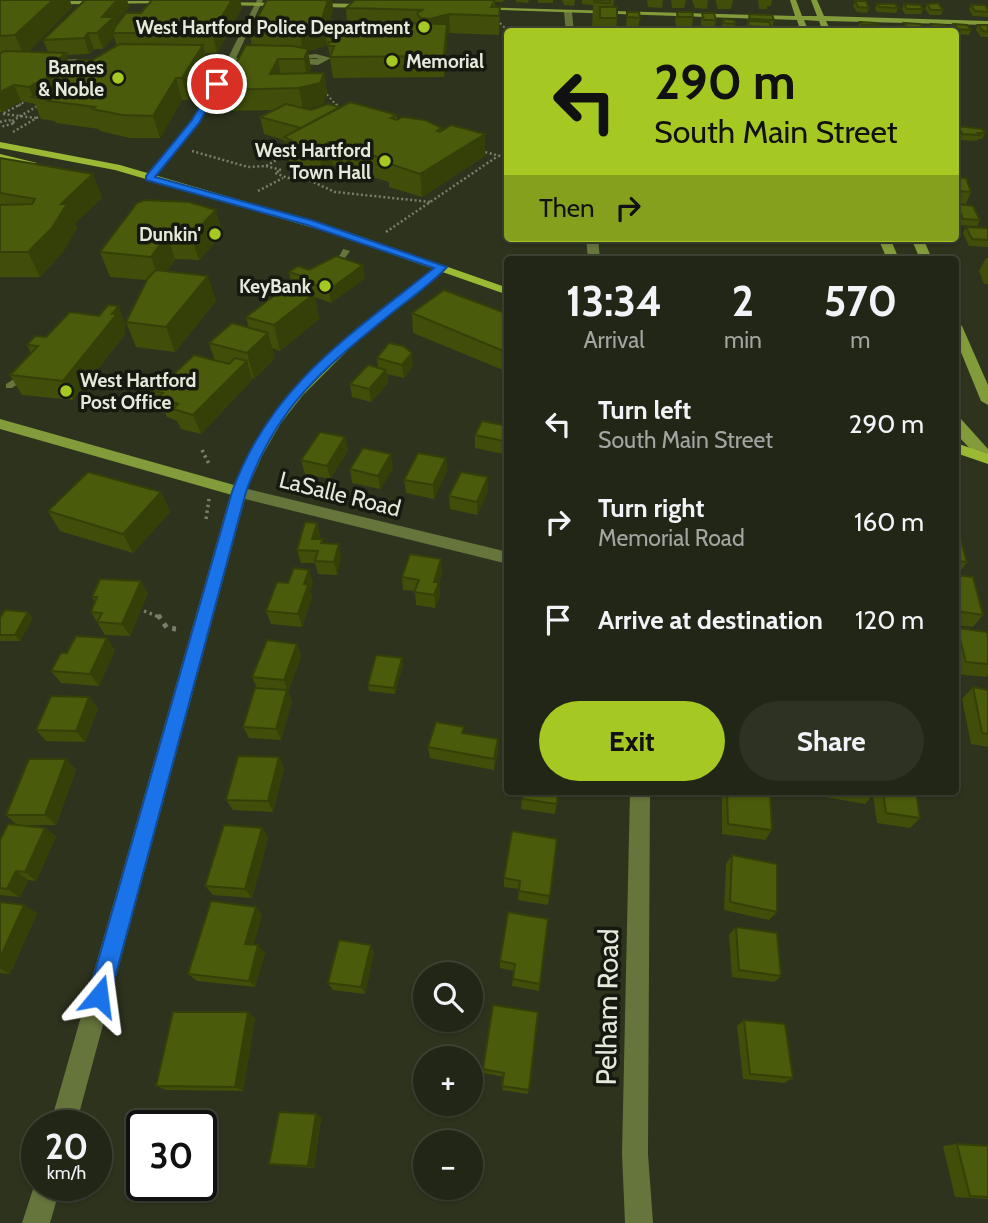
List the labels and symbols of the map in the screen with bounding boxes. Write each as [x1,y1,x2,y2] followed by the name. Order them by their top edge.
[136,16,410,39] place label: West Hartford Police Department
[416,19,432,35] marker: West Hartford Police Department
[406,50,484,73] place label: Memorial
[384,53,400,69] marker: Memorial
[187,54,247,114] pin
[38,56,104,101] place label: Barnes & Noble
[110,70,126,86] marker: Barnes & Noble
[255,139,371,184] place label: West Hartford Town Hall
[377,153,393,169] marker: West Hartford Town Hall
[139,223,201,246] place label: Dunkin'
[207,226,223,242] marker: Dunkin'
[239,275,312,298] place label: KeyBank
[317,278,333,294] marker: KeyBank
[80,369,196,414] place label: West Hartford Post Office
[58,383,74,399] marker: West Hartford Post Office
[276,465,404,523] street label: LaSalle Road
[589,928,625,1086] street label: Pelham Road
[62,959,136,1033] position arrow
[126,1110,217,1201] speed limit sign: 30

